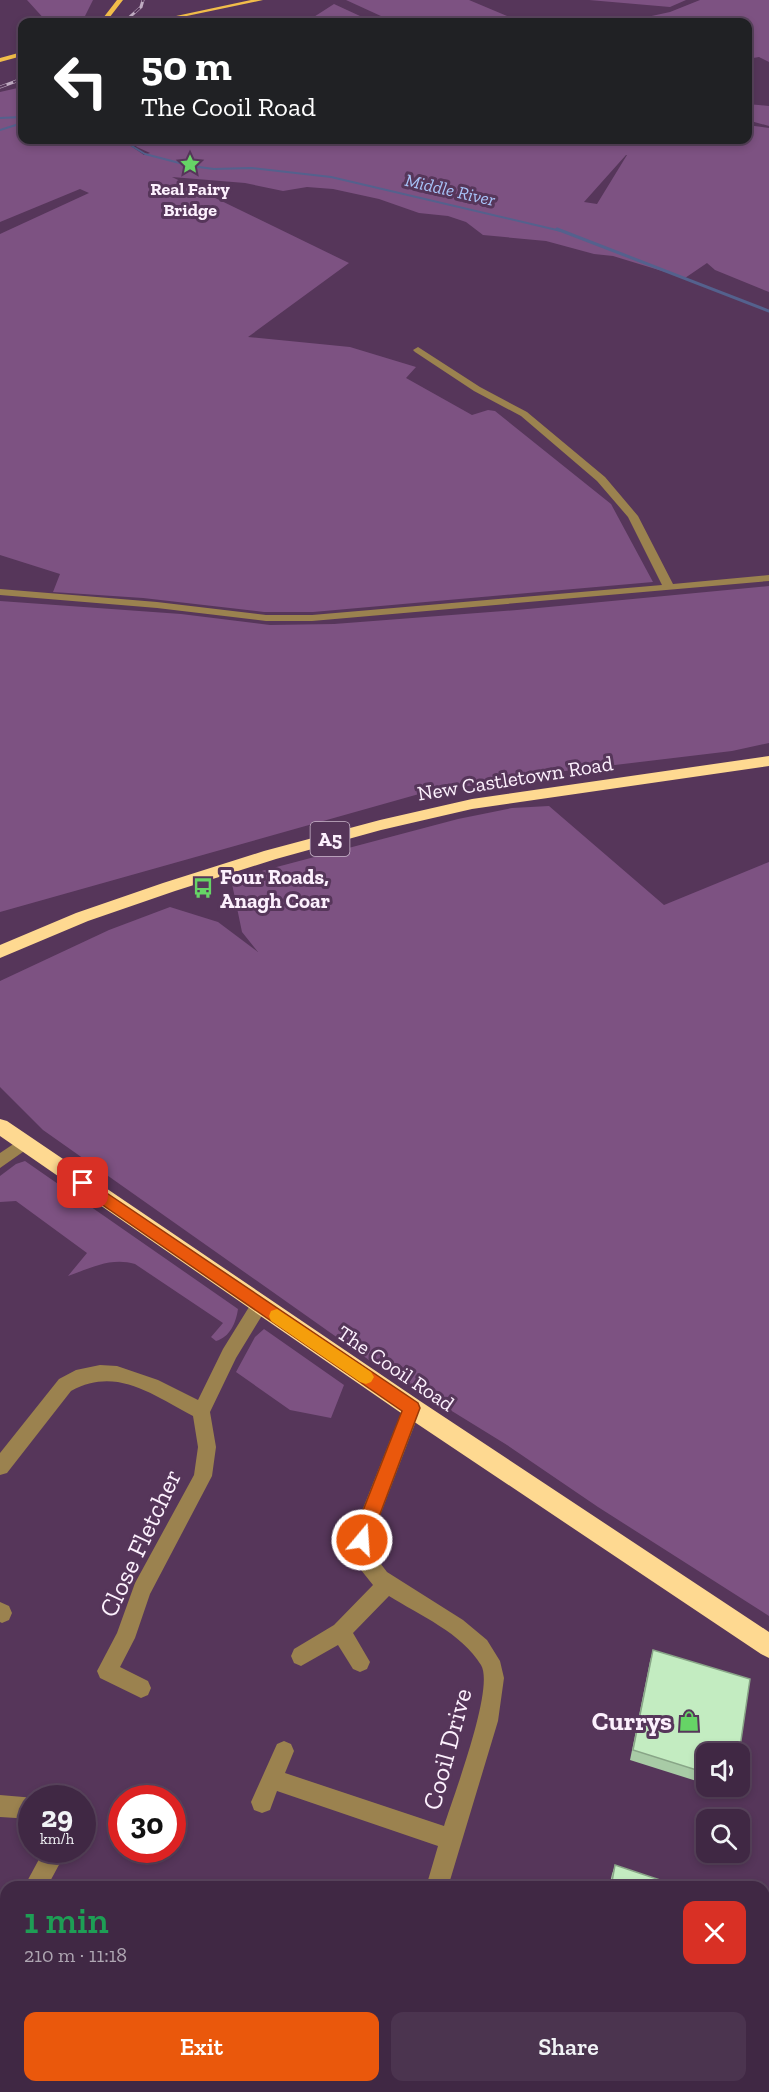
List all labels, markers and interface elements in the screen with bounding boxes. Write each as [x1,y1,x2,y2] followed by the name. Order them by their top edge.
[141,40,232,91] text: 50 m
[42,42,120,120] icon: left
[141,91,316,123] text: The Cooil Road
[178,152,202,176] place icon: Real Fairy Bridge
[403,169,498,211] water label: Middle River
[150,178,230,221] place label: Real Fairy Bridge
[415,750,615,806] street label: New Castletown Road
[310,822,350,856] road number: A5
[220,864,330,913] place label: Four Roads, Anagh Coar
[191,876,215,900] bus stop icon: Four Roads, Anagh Coar
[57,1157,108,1208] pin
[66,1166,99,1199] icon: arrive
[333,1320,460,1417] street label: The Cooil Road
[92,1464,188,1622] street label: Close Fletcher
[330,1508,394,1572] position arrow
[415,1685,479,1813] street label: Cooil Drive
[592,1705,672,1737] place label: Currys
[677,1709,701,1733] shop icon: Currys
[696,1743,750,1863] map controls
[696,1743,750,1797] button: sound
[108,1785,186,1863] speed limit sign: 30
[41,1799,73,1835] text: 29
[696,1809,750,1863] button: search
[40,1830,74,1848] text: km/h
[24,1899,109,1942] text: 1 min
[683,1901,746,1964] button: close
[24,1943,127,1967] text: 210 m · 11:18
[24,2012,379,2081] button: Exit
[391,2012,746,2081] button: Share

